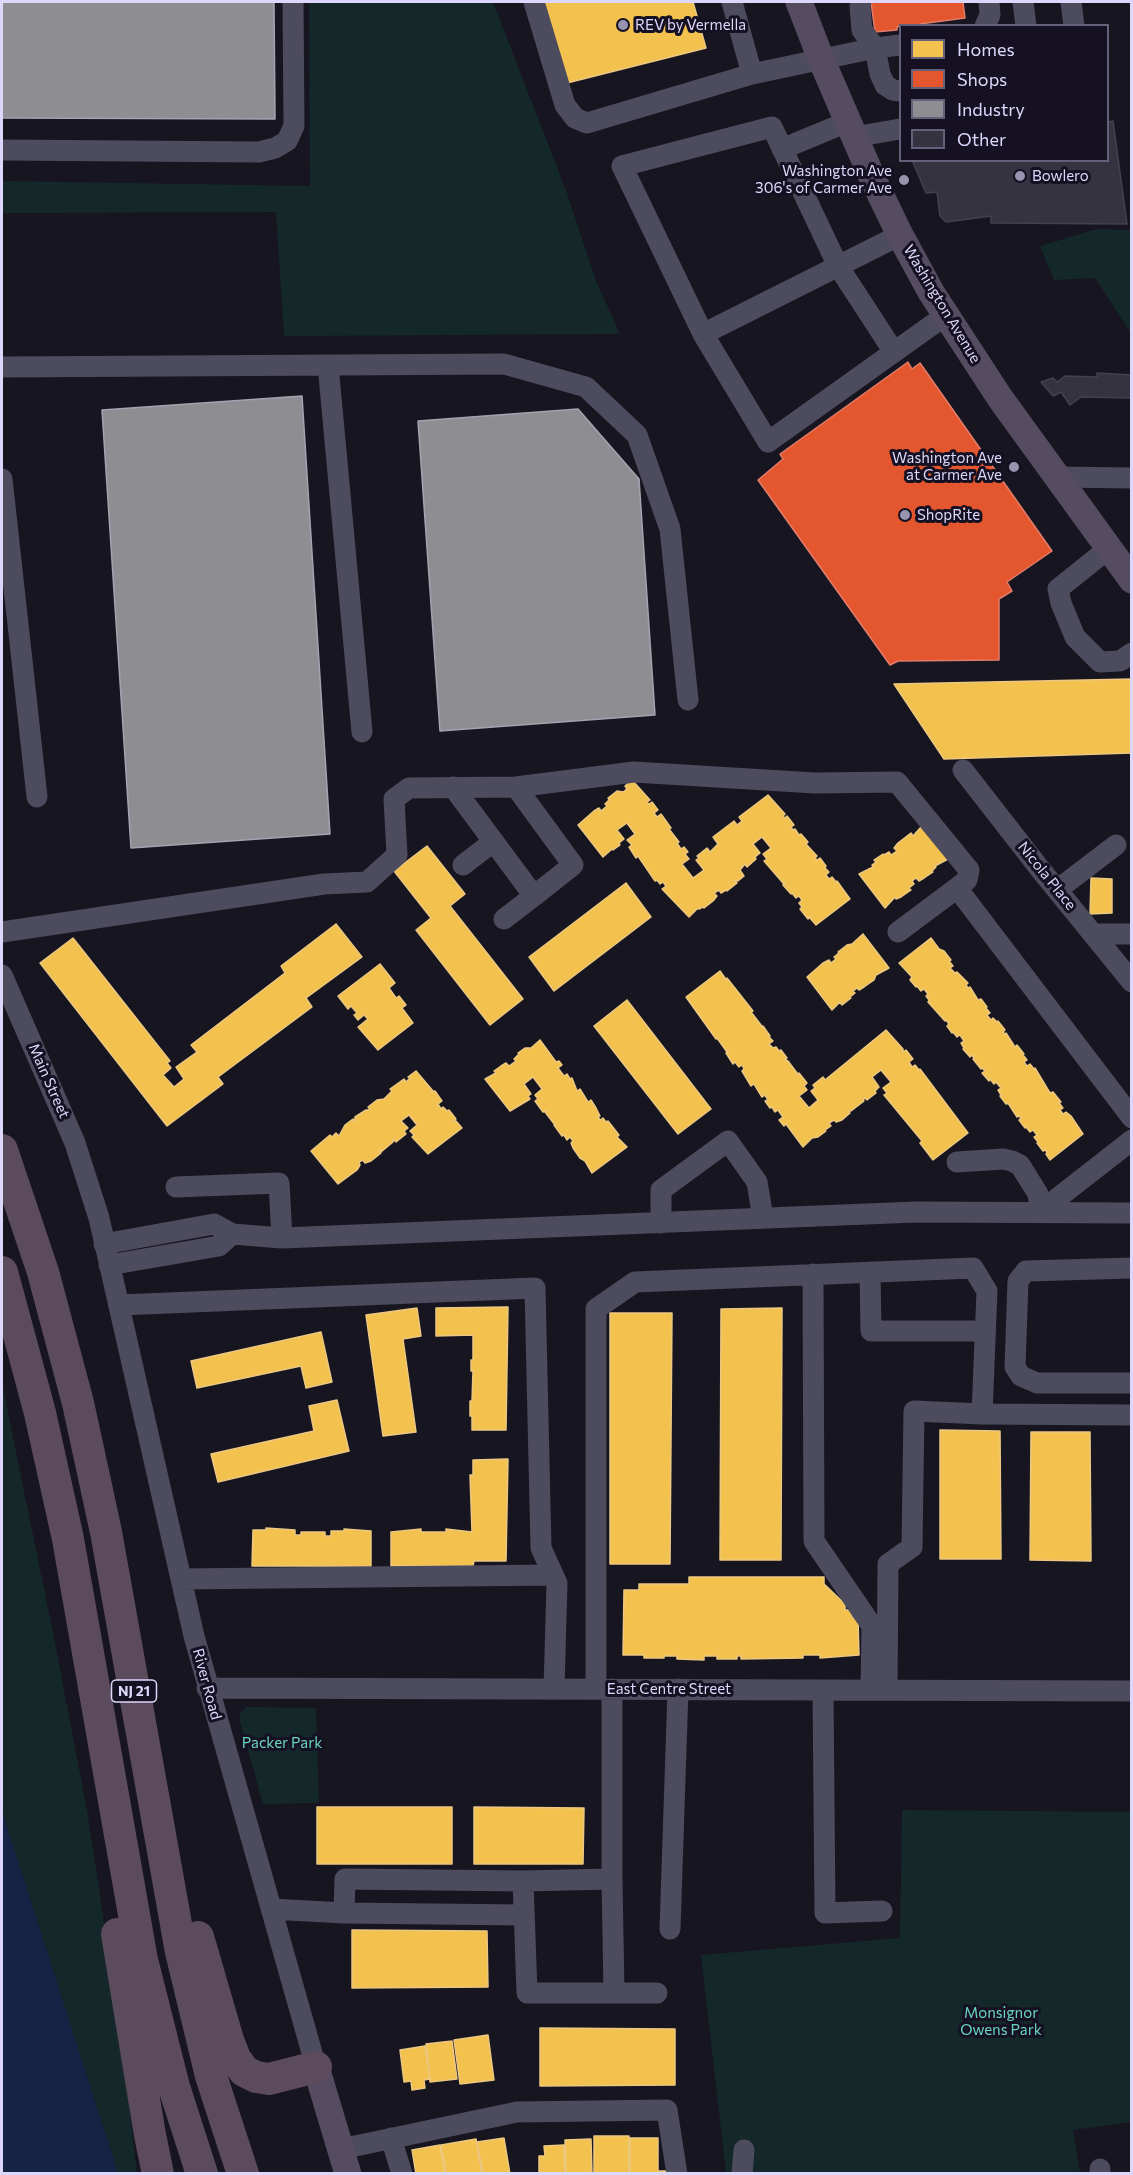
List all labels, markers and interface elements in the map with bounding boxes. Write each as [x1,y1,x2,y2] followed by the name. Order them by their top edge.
[635,16,746,34] place label: REV by Vermella
[616,18,630,32] marker: REV by Vermella
[899,24,1109,162] legend
[957,38,1015,60] text: Homes
[957,68,1007,90] text: Shops
[957,98,1025,120] text: Industry
[957,128,1006,150] text: Other
[755,162,892,197] place label: Washington Ave 306's of Carmer Ave
[1032,167,1089,185] place label: Bowlero
[1013,169,1027,183] marker: Bowlero
[897,173,911,187] marker: Washington Ave 306's of Carmer Ave
[900,242,984,366] street label: Washington Avenue
[892,449,1002,484] place label: Washington Ave at Carmer Ave
[1007,460,1021,474] marker: Washington Ave at Carmer Ave
[917,506,980,524] place label: ShopRite
[898,508,912,522] marker: ShopRite
[1014,838,1080,914] street label: Nicola Place
[25,1041,73,1121] street label: Main Street
[189,1646,225,1722] street label: River Road
[112,1680,156,1702] road number: NJ 21
[607,1680,731,1698] street label: East Centre Street
[242,1734,322,1752] park label: Packer Park
[960,2004,1042,2039] park label: Monsignor Owens Park

